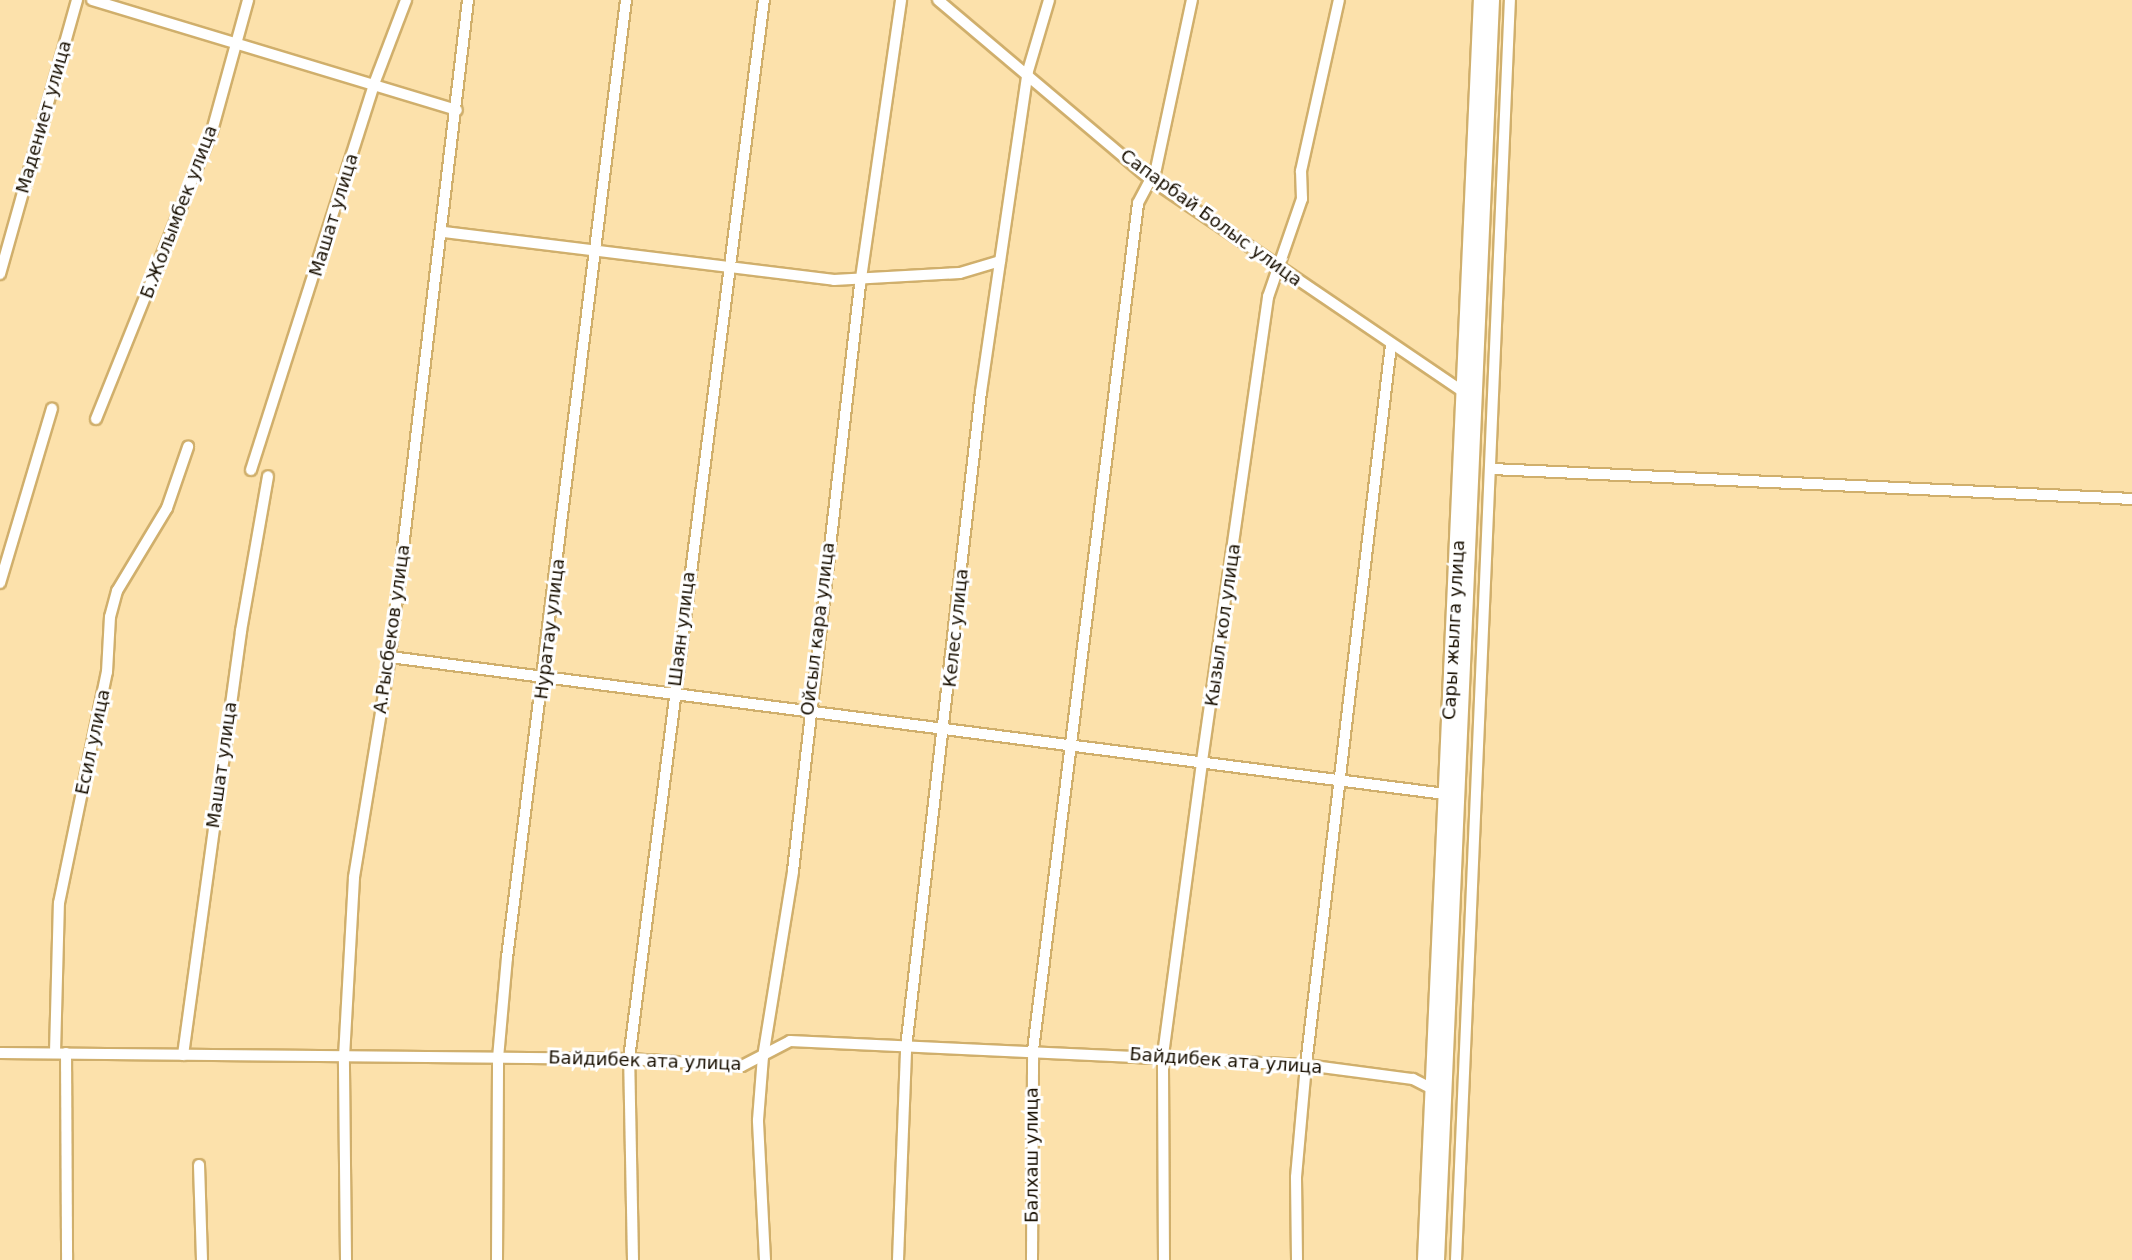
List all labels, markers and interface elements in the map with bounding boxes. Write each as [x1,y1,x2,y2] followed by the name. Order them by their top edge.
[12,38,76,196] street label: Мадениет улица
[136,122,222,302] street label: Б.Жолымбек улица
[1116,145,1306,291] street label: Сапарбай Болыс улица
[305,151,363,279] street label: Машат улица
[1438,539,1470,721] street label: Сары жылга улица
[797,541,839,717] street label: Ойсыл кара улица
[1201,542,1245,708] street label: Кызыл кол улица
[369,543,415,715] street label: А.Рысбеков улица
[531,557,569,701] street label: Нуратау улица
[939,568,973,688] street label: Келес улица
[664,570,700,688] street label: Шаян улица
[71,687,115,797] street label: Есил улица
[202,700,242,830] street label: Машат улица
[1129,1043,1323,1079] street label: Байдибек ата улица
[548,1047,742,1075] street label: Байдибек ата улица
[1021,1087,1043,1223] street label: Балхаш улица

